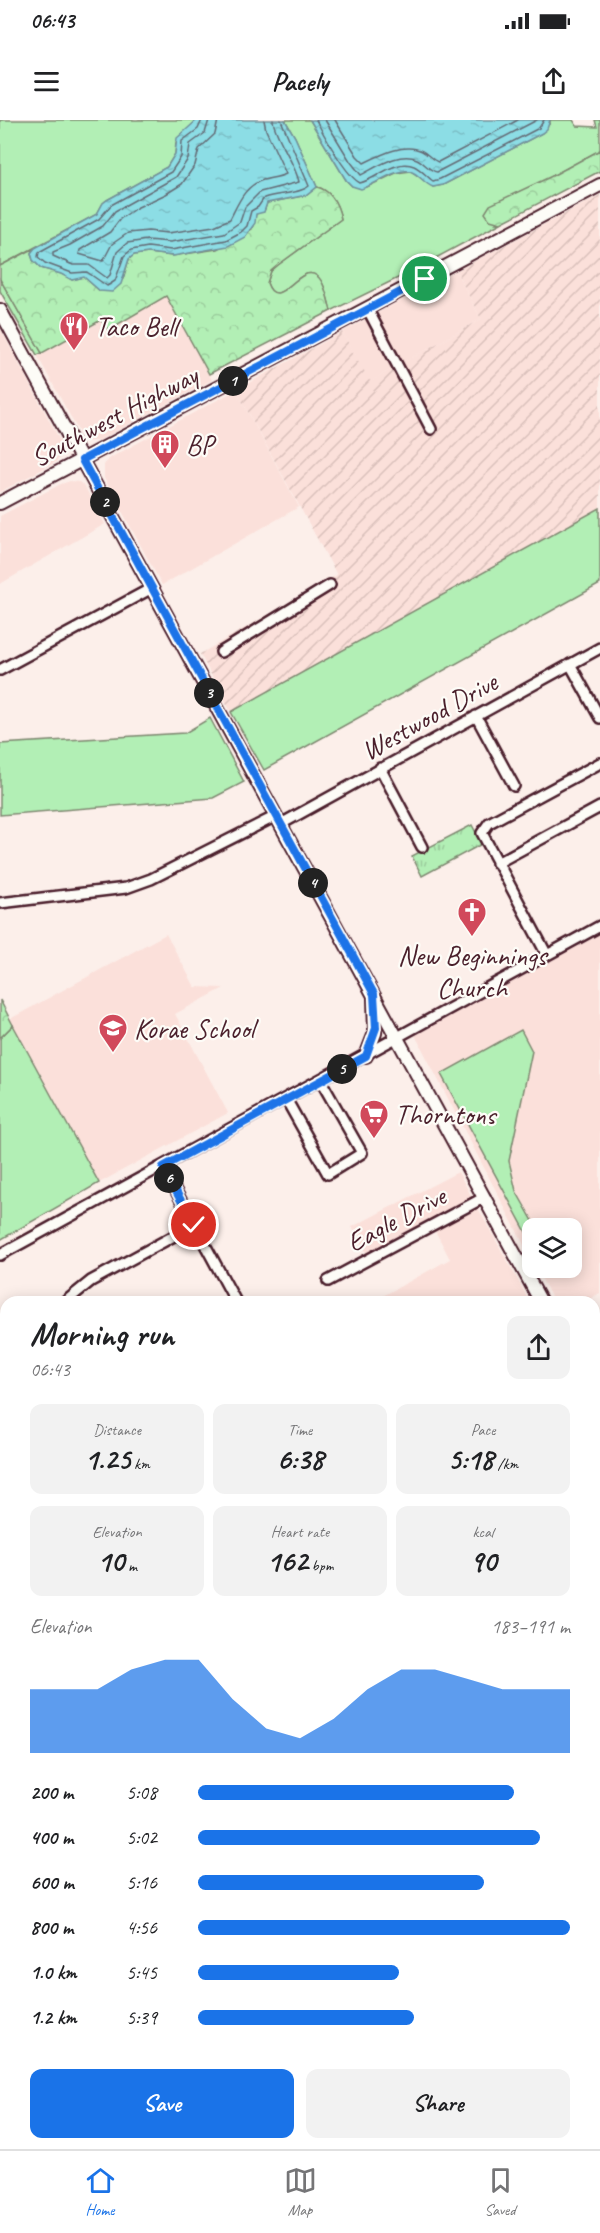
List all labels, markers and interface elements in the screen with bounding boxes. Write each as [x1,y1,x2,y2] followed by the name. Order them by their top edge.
[30,7,74,35] text: 06:43
[272,64,328,98] text: Pacely
[30,65,63,98] icon: menu
[537,65,570,98] icon: share
[399,253,450,304] pin
[408,262,441,295] icon: arrive
[95,309,182,344] place label: Taco Bell
[58,310,90,352] restaurant icon: Taco Bell
[24,356,206,475] street label: Southwest Highway
[218,366,248,396] pin: 1
[229,371,237,391] text: 1
[186,427,217,462] place label: BP
[149,428,181,470] building icon: BP
[90,487,120,517] pin: 2
[101,492,109,512] text: 2
[355,663,505,768] street label: Westwood Drive
[194,678,224,708] pin: 3
[205,683,213,703] text: 3
[298,868,328,898] pin: 4
[309,873,317,893] text: 4
[456,896,488,938] church icon: New Beginnings Church
[398,938,549,1005] place label: New Beginnings Church
[134,1011,260,1046] place label: Korae School
[97,1012,129,1054] school or university icon: Korae School
[327,1054,357,1084] pin: 5
[339,1059,345,1079] text: 5
[395,1097,498,1132] place label: Thorntons
[358,1098,390,1140] supermarket icon: Thorntons
[154,1163,184,1193] pin: 6
[165,1168,173,1188] text: 6
[340,1177,453,1260] street label: Eagle Drive
[168,1199,219,1250] pin
[177,1208,210,1241] icon: check
[522,1218,582,1278] map controls
[522,1218,582,1278] button: layers
[30,1313,174,1355] text: Morning run
[507,1316,570,1379] button: share
[30,1357,70,1382] text: 06:43
[93,1420,141,1440] text: Distance
[288,1420,312,1440] text: Time
[471,1420,495,1440] text: Pace
[84,1440,130,1478] text: 1.25
[276,1440,324,1478] text: 6:38
[448,1440,494,1478] text: 5:18
[130,1454,150,1474] text: km
[494,1454,518,1474] text: /km
[92,1522,142,1542] text: Elevation
[271,1522,329,1542] text: Heart rate
[472,1522,494,1542] text: kcal
[97,1542,124,1580] text: 10
[267,1542,308,1580] text: 162
[470,1542,496,1580] text: 90
[124,1556,137,1576] text: m
[308,1556,333,1576] text: bpm
[30,1614,92,1639] text: Elevation
[491,1614,570,1639] text: 183–191 m
[30,1780,73,1805] text: 200 m
[126,1780,157,1805] text: 5:08
[30,1825,73,1850] text: 400 m
[126,1825,157,1850] text: 5:02
[30,1870,74,1895] text: 600 m
[126,1870,157,1895] text: 5:16
[30,1915,73,1940] text: 800 m
[126,1915,157,1940] text: 4:56
[30,1960,77,1985] text: 1.0 km
[126,1960,157,1985] text: 5:45
[30,2005,77,2030] text: 1.2 km
[126,2005,157,2030] text: 5:39
[30,2069,294,2138] button: Save
[306,2069,570,2138] button: Share
[84,2164,117,2220] tab: Home
[284,2164,317,2220] tab: Map
[484,2164,517,2220] tab: Saved

